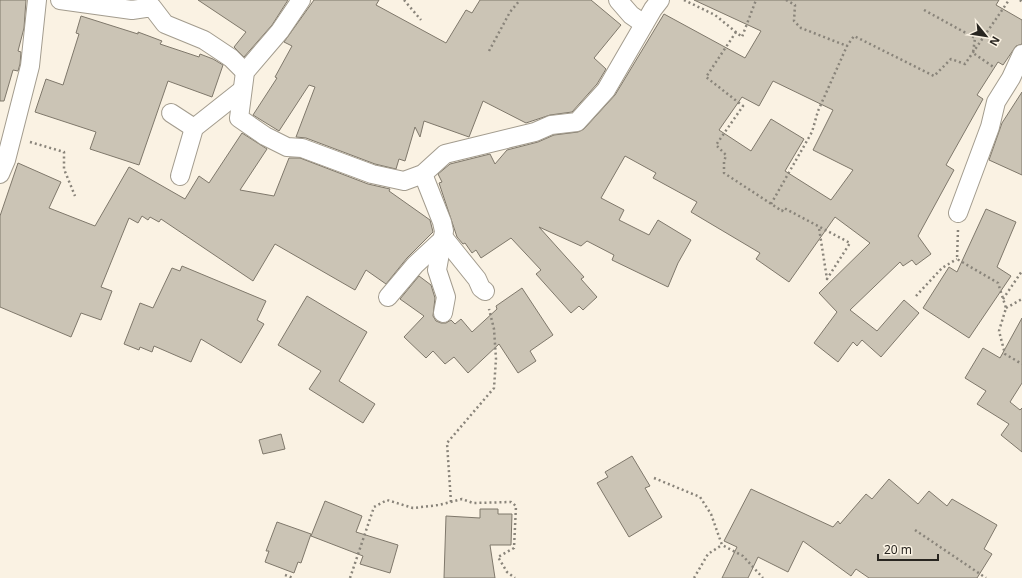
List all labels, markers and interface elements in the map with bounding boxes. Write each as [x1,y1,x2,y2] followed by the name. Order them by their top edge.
[966,16,1006,56] north arrow
[986,34,1004,49] text: N
[878,536,938,562] scale bar
[884,541,912,558] text: 20 m

